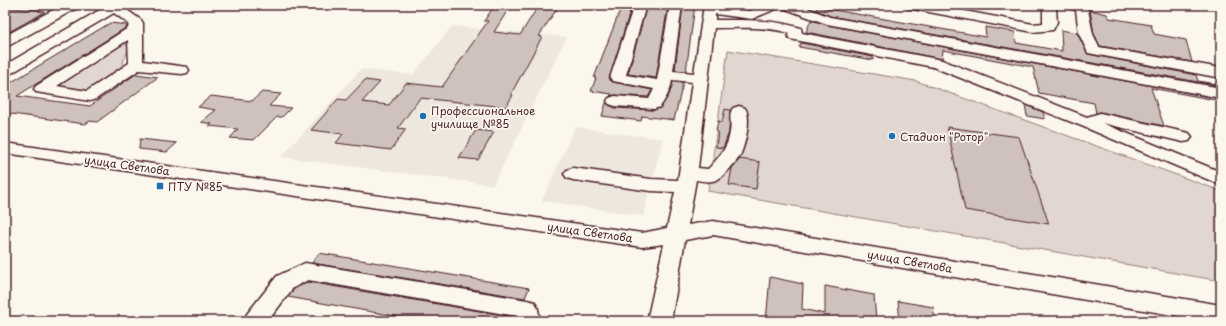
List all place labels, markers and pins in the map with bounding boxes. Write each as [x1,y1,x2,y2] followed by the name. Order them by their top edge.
[431,102,535,132] place label: Профессиональное училище №85
[418,111,428,121] marker: Профессиональное училище №85
[900,128,988,145] place label: Стадион "Ротор"
[887,131,897,141] marker: Стадион "Ротор"
[168,178,223,195] place label: ПТУ №85
[155,181,165,191] marker: ПТУ №85

